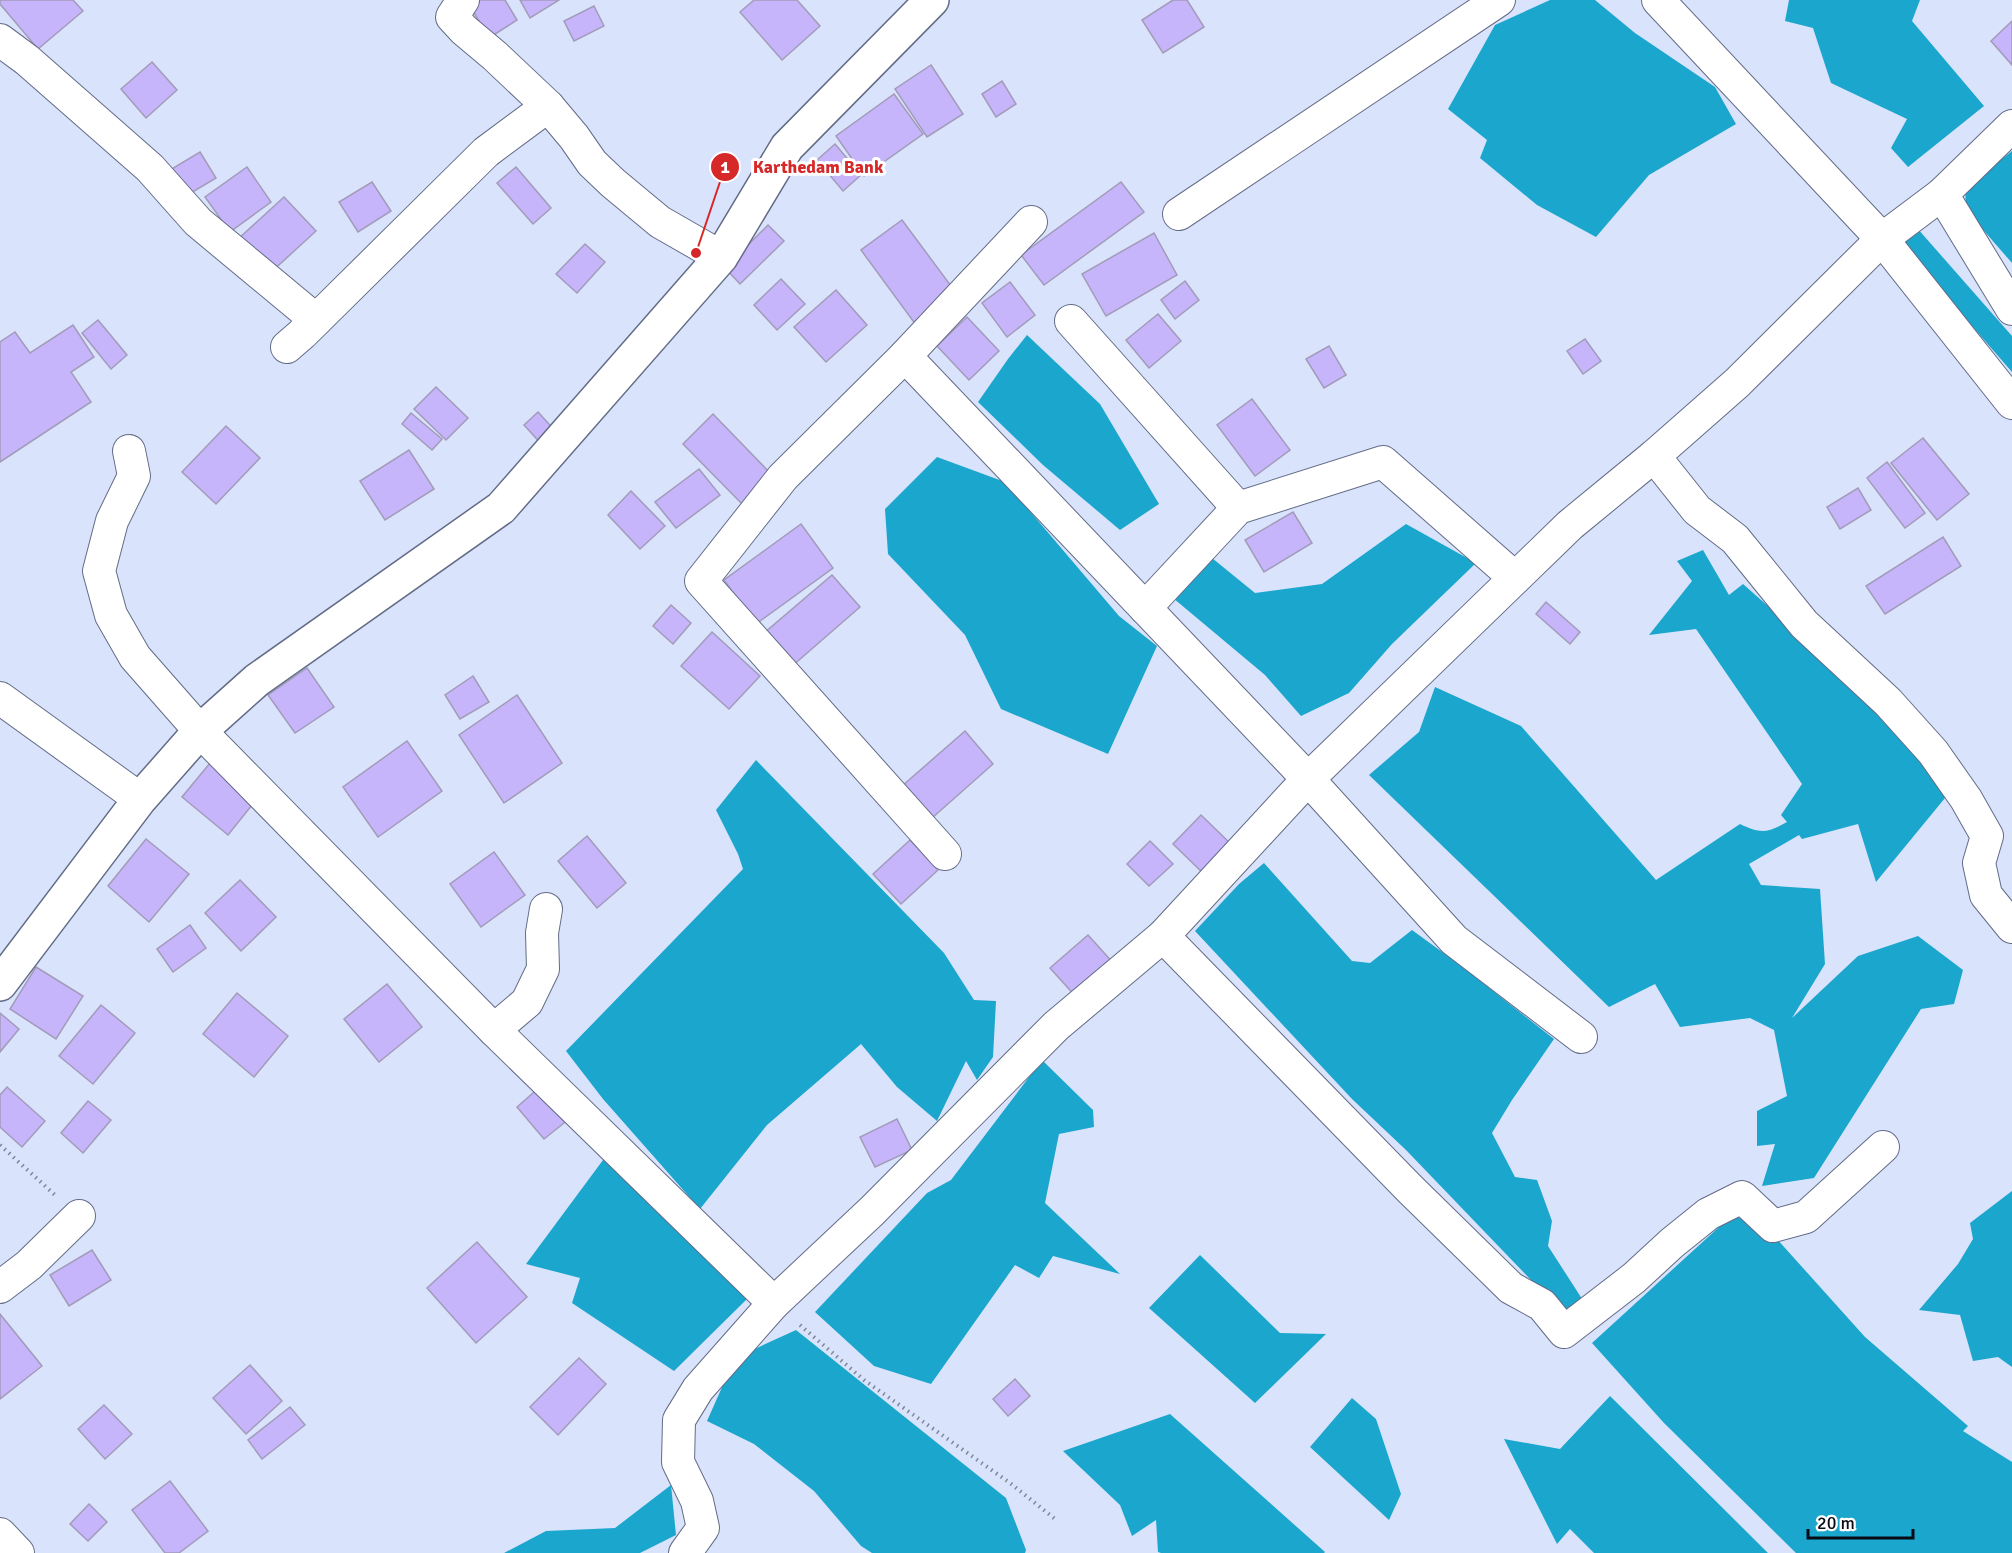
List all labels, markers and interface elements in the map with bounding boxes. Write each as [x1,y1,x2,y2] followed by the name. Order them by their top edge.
[710,149,895,185] callout: Karthedam Bank
[720,156,730,178] text: 1
[753,156,884,178] text: Karthedam Bank
[1808,1502,1913,1540] scale bar
[1817,1512,1855,1534] text: 20 m

